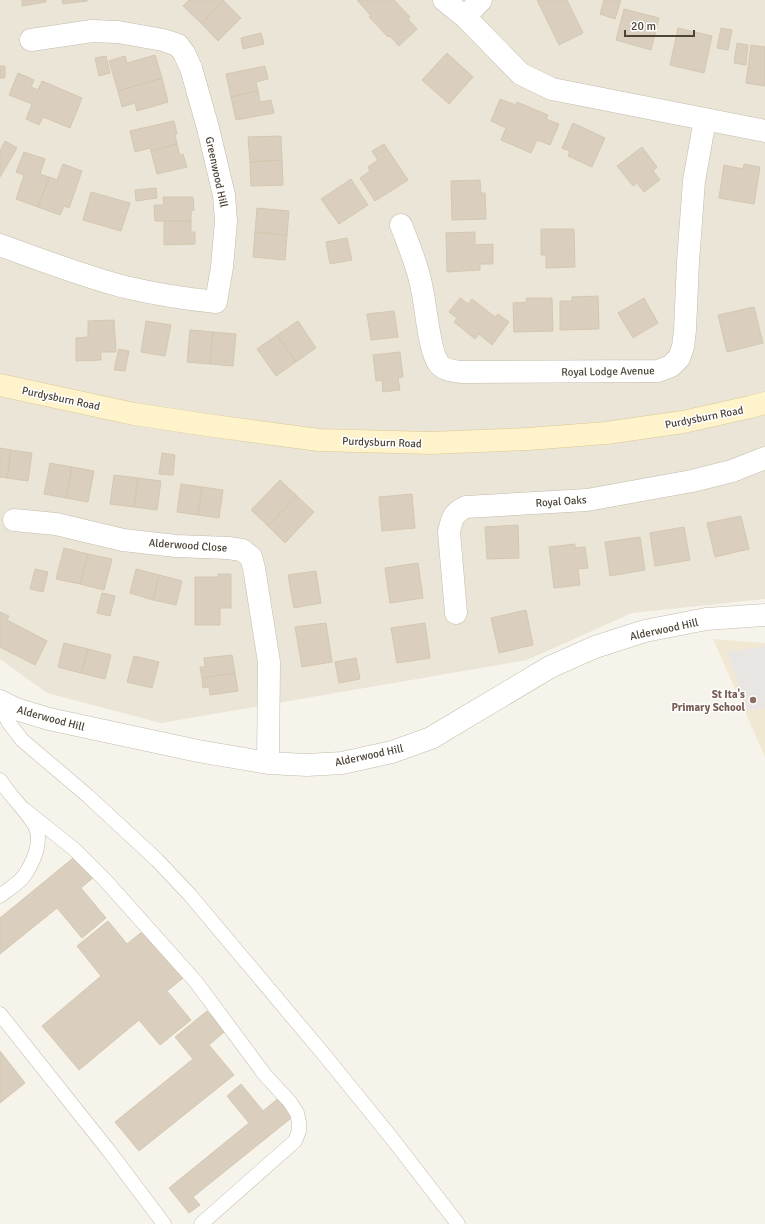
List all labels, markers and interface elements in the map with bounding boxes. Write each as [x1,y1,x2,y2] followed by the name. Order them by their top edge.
[625,12,694,38] scale bar
[631,19,656,34] text: 20 m
[203,136,230,209] street label: Greenwood Hill
[561,364,655,379] street label: Royal Lodge Avenue
[21,384,101,413] street label: Purdysburn Road
[664,403,745,431] street label: Purdysburn Road
[342,435,422,450] street label: Purdysburn Road
[535,493,587,510] street label: Royal Oaks
[148,536,228,555] street label: Alderwood Close
[629,616,700,643] street label: Alderwood Hill
[671,688,746,714] place label: St Ita's Primary School
[748,695,758,705] marker: St Ita's Primary School
[16,703,86,734] street label: Alderwood Hill
[334,742,405,769] street label: Alderwood Hill

